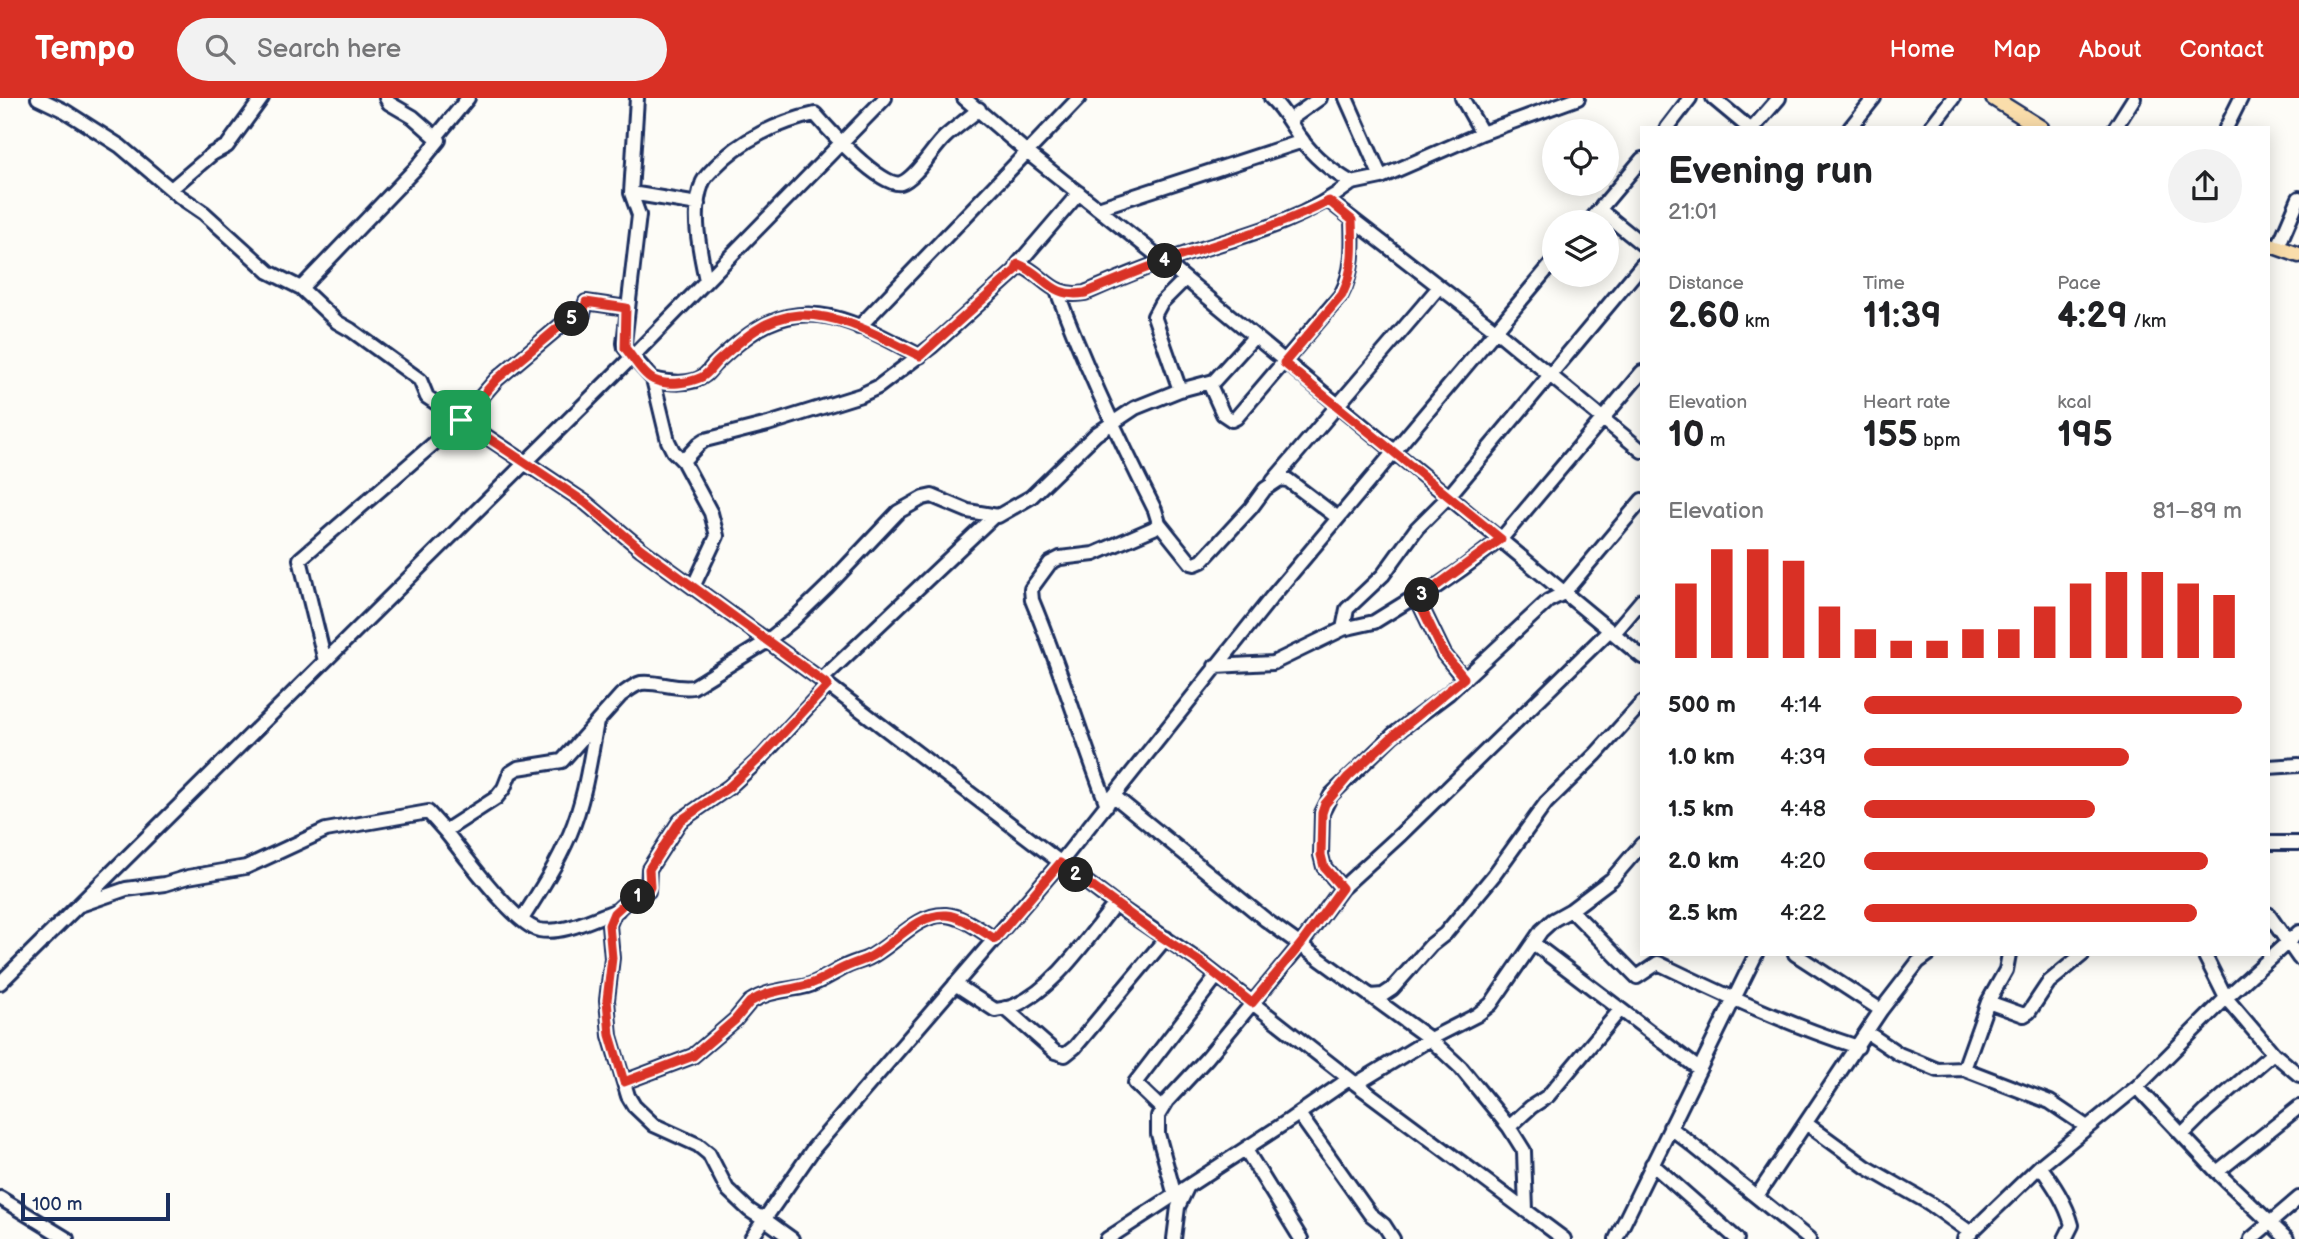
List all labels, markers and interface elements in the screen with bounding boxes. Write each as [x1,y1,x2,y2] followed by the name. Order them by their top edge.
[177,18,667,81] search box
[35,29,135,69] text: Tempo
[201,30,239,68] icon: search
[257,34,401,65] text: Search here
[1890,35,1955,64] text: Home
[1993,35,2041,64] text: Map
[2079,35,2141,64] text: About
[2179,35,2264,64] text: Contact
[1542,119,1619,287] map controls
[1542,119,1619,196] button: locate
[1668,149,1873,194] text: Evening run
[2168,149,2242,223] button: share
[1668,198,1717,226] text: 21:01
[1542,210,1619,287] button: layers
[1148,244,1182,278] pin: 4
[1159,249,1170,272] text: 4
[1668,272,1744,295] text: Distance
[1863,272,1905,295] text: Time
[2057,272,2101,295] text: Pace
[1668,295,1740,338] text: 2.60
[1863,295,1941,338] text: 11:39
[2057,295,2128,338] text: 4:29
[554,302,590,336] pin: 5
[566,307,577,330] text: 5
[1740,310,1770,333] text: km
[2128,310,2167,333] text: /km
[431,390,491,450] pin
[1668,391,1747,414] text: Elevation
[1863,391,1950,414] text: Heart rate
[2057,391,2091,414] text: kcal
[442,401,480,439] icon: arrive
[1668,414,1705,457] text: 10
[1863,414,1918,457] text: 155
[2057,414,2113,457] text: 195
[1705,429,1725,452] text: m
[1918,429,1960,452] text: bpm
[1668,497,1764,525] text: Elevation
[2153,497,2242,525] text: 81–89 m
[1404,578,1440,612] pin: 3
[1416,583,1427,606] text: 3
[1668,691,1736,719] text: 500 m
[1780,691,1822,719] text: 4:14
[1668,743,1735,771] text: 1.0 km
[1780,743,1826,771] text: 4:39
[1668,795,1734,823] text: 1.5 km
[1780,795,1826,823] text: 4:48
[1668,847,1739,875] text: 2.0 km
[1780,847,1826,875] text: 4:20
[1058,858,1094,892] pin: 2
[1070,863,1081,886] text: 2
[620,880,656,914] pin: 1
[634,885,642,908] text: 1
[1668,899,1738,927] text: 2.5 km
[1780,899,1826,927] text: 4:22
[21,1190,170,1222] scale bar
[32,1193,83,1216] text: 100 m

